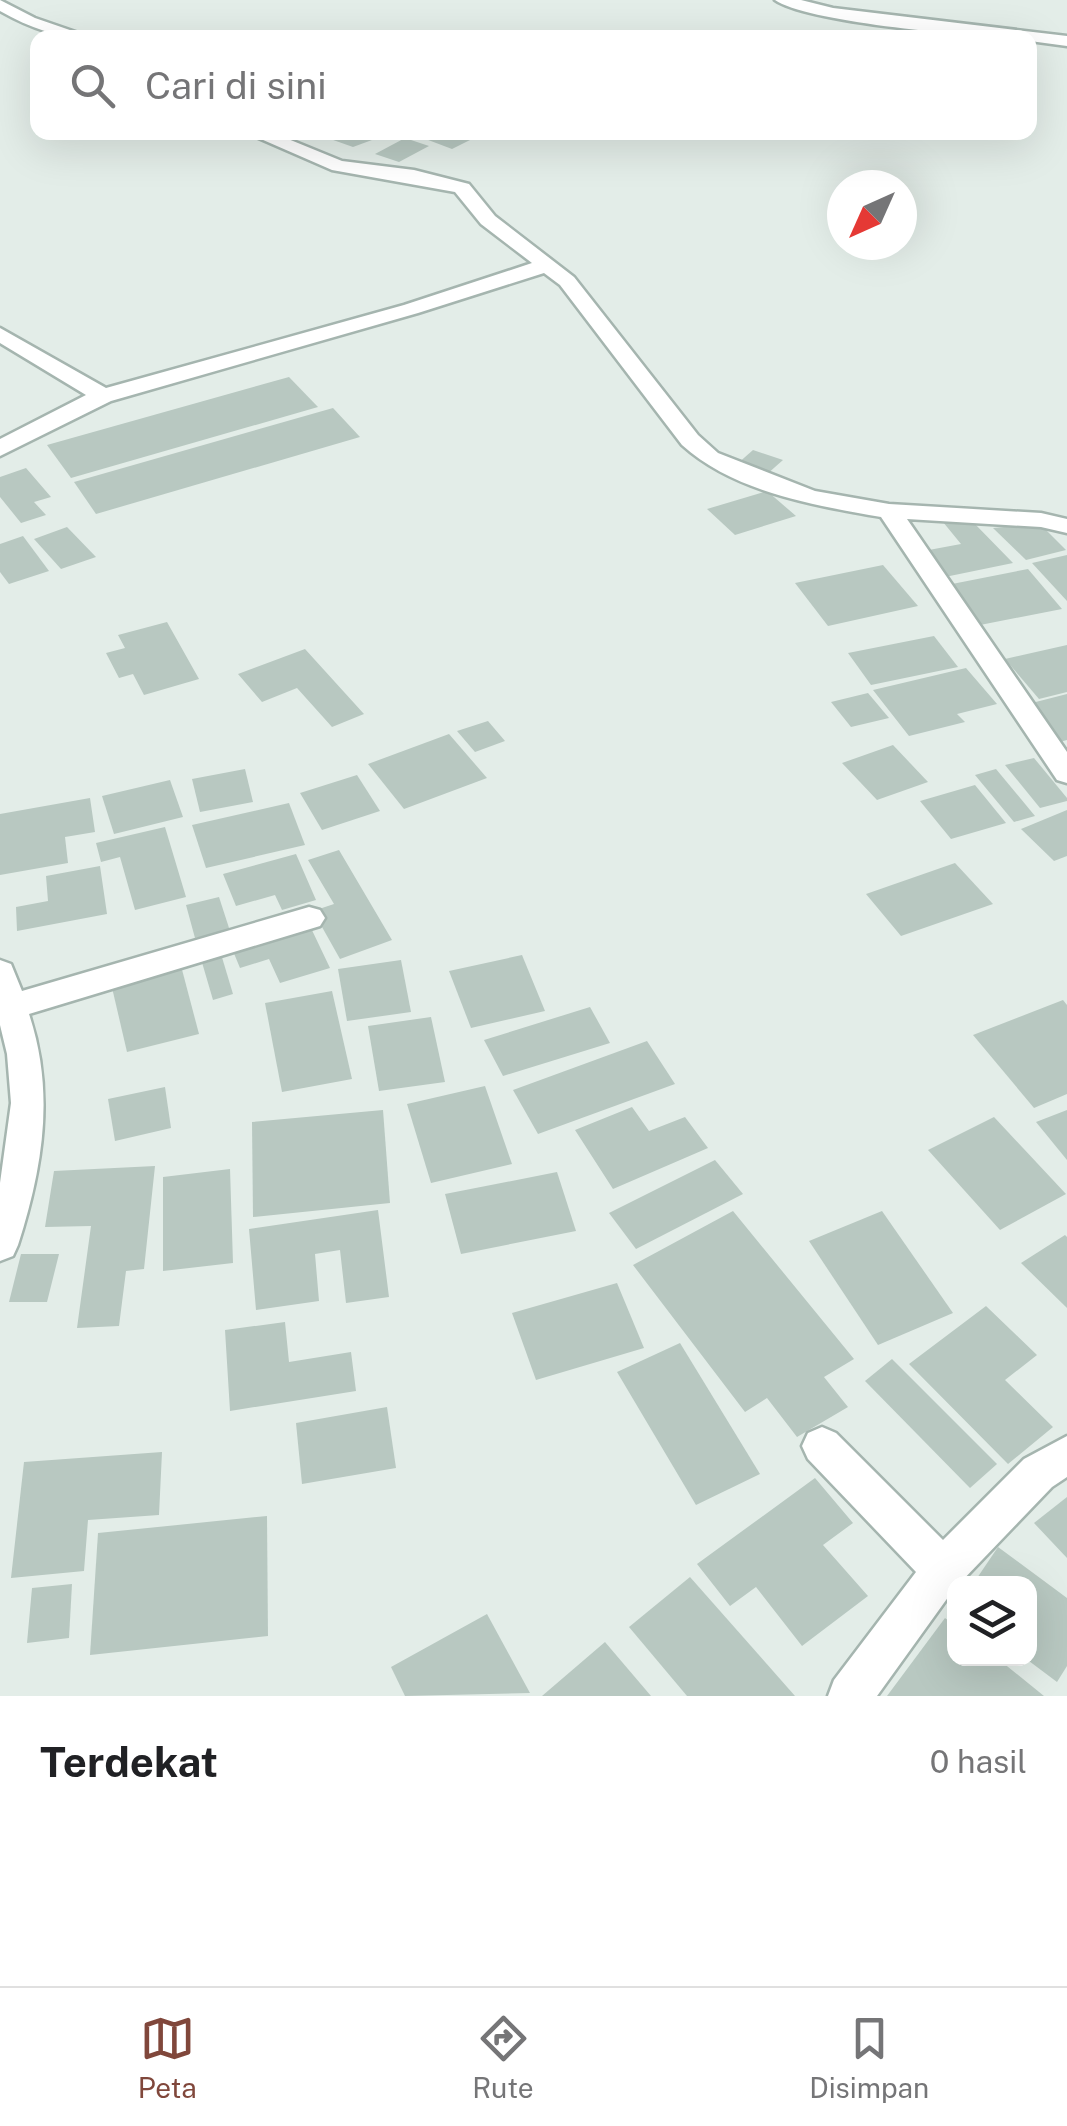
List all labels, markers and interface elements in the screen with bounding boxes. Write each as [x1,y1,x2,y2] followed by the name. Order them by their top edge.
[30,30,1037,140] search box
[65,58,120,113] icon: search
[145,63,327,108] text: Cari di sini
[827,170,917,260] north arrow
[947,1576,1037,1666] map controls
[947,1576,1037,1666] button: layers
[40,1737,218,1786] text: Terdekat
[930,1743,1027,1780] text: 0 hasil
[138,2011,197,2104] tab: Peta
[472,2011,534,2104] tab: Rute
[809,2011,929,2104] tab: Disimpan

